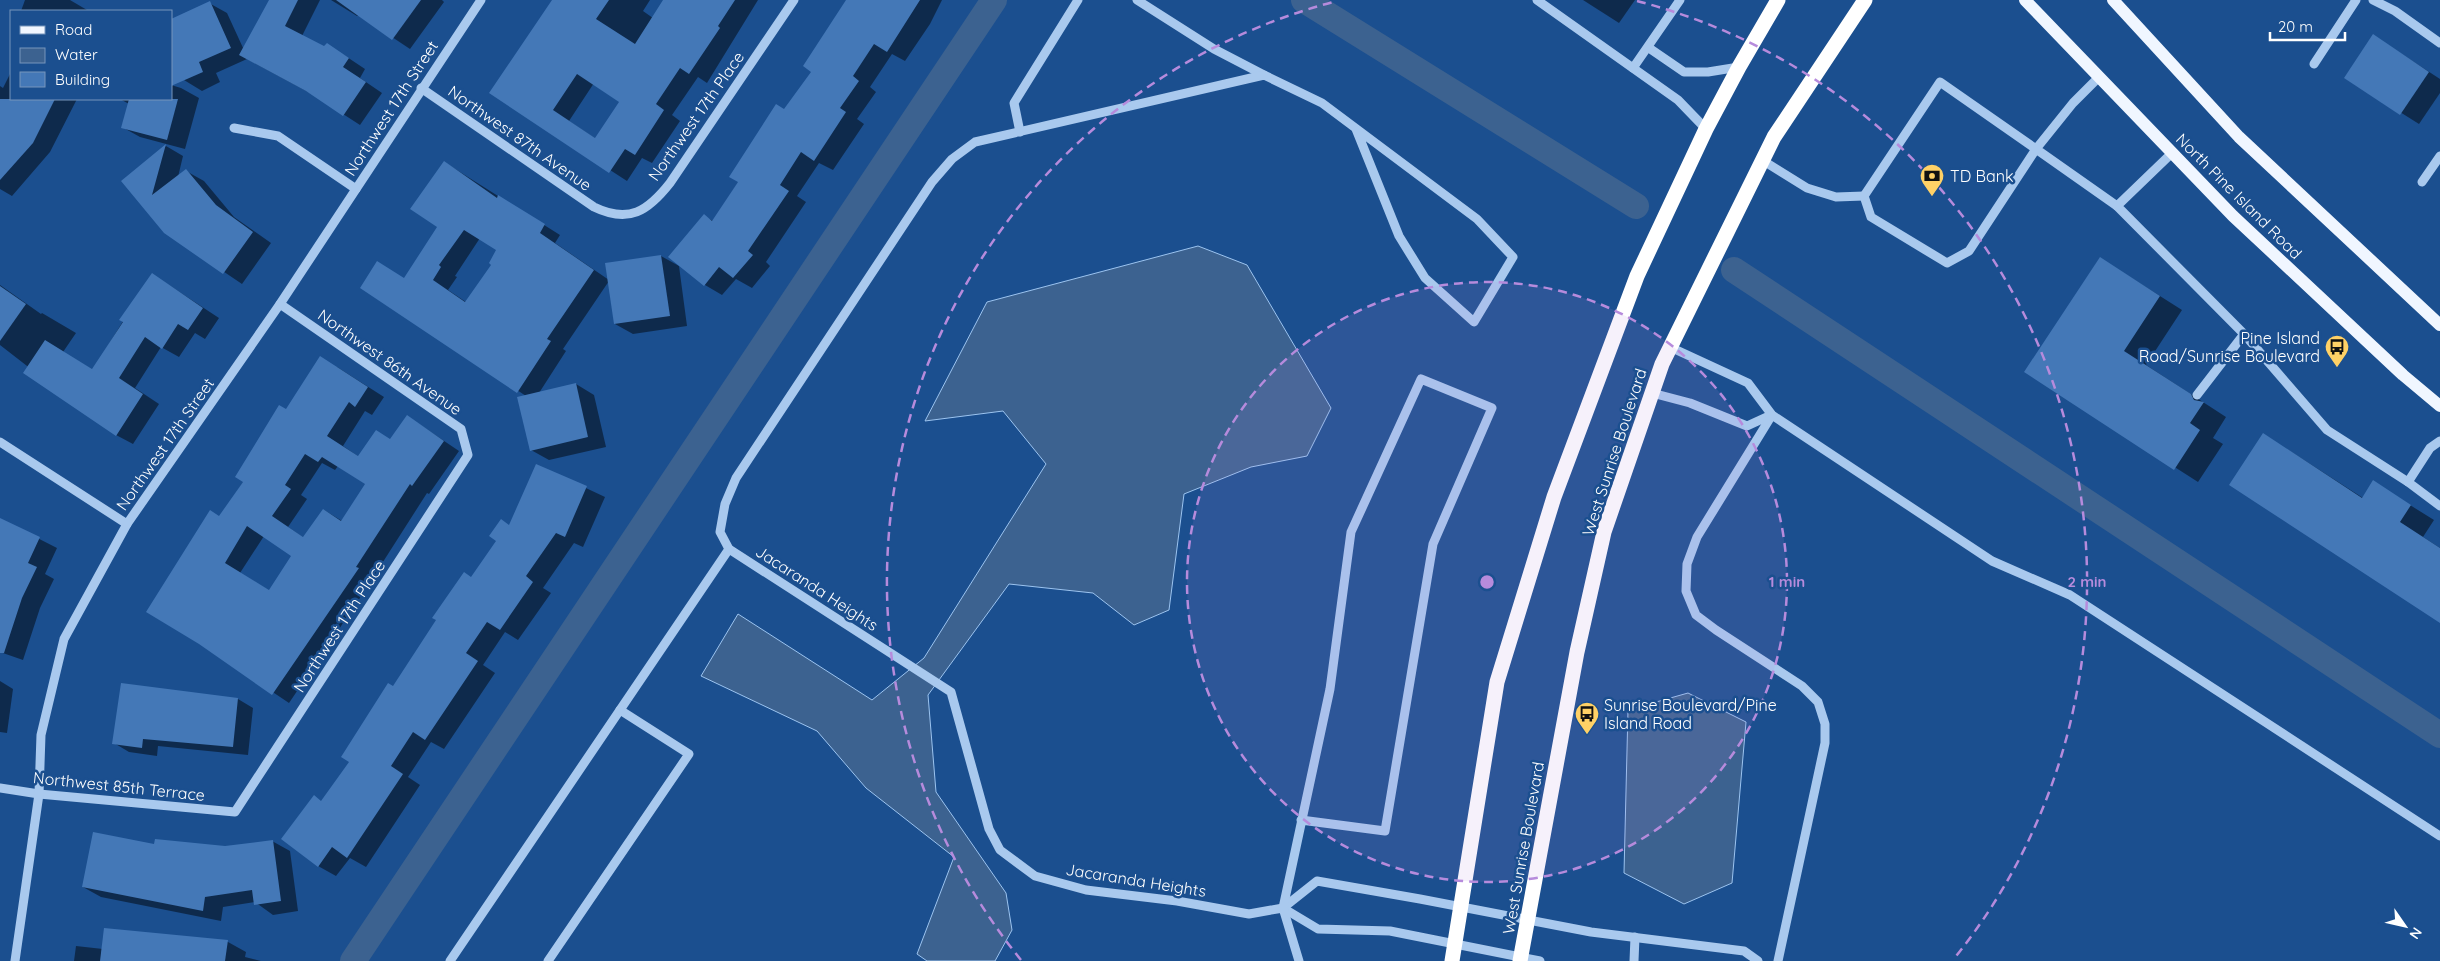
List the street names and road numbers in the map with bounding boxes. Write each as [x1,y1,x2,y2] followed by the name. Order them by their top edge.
[340,37,442,179] street label: Northwest 17th Street
[644,47,748,185] street label: Northwest 17th Place
[445,81,595,195] street label: Northwest 87th Avenue
[2172,129,2306,263] street label: North Pine Island Road
[314,305,466,419] street label: Northwest 86th Avenue
[1577,366,1651,538] street label: West Sunrise Boulevard
[112,374,218,514] street label: Northwest 17th Street
[752,541,882,635] street label: Jacaranda Heights
[289,556,389,696] street label: Northwest 17th Place
[1498,760,1548,936] street label: West Sunrise Boulevard
[32,767,206,805] street label: Northwest 85th Terrace
[1064,859,1208,901] street label: Jacaranda Heights

